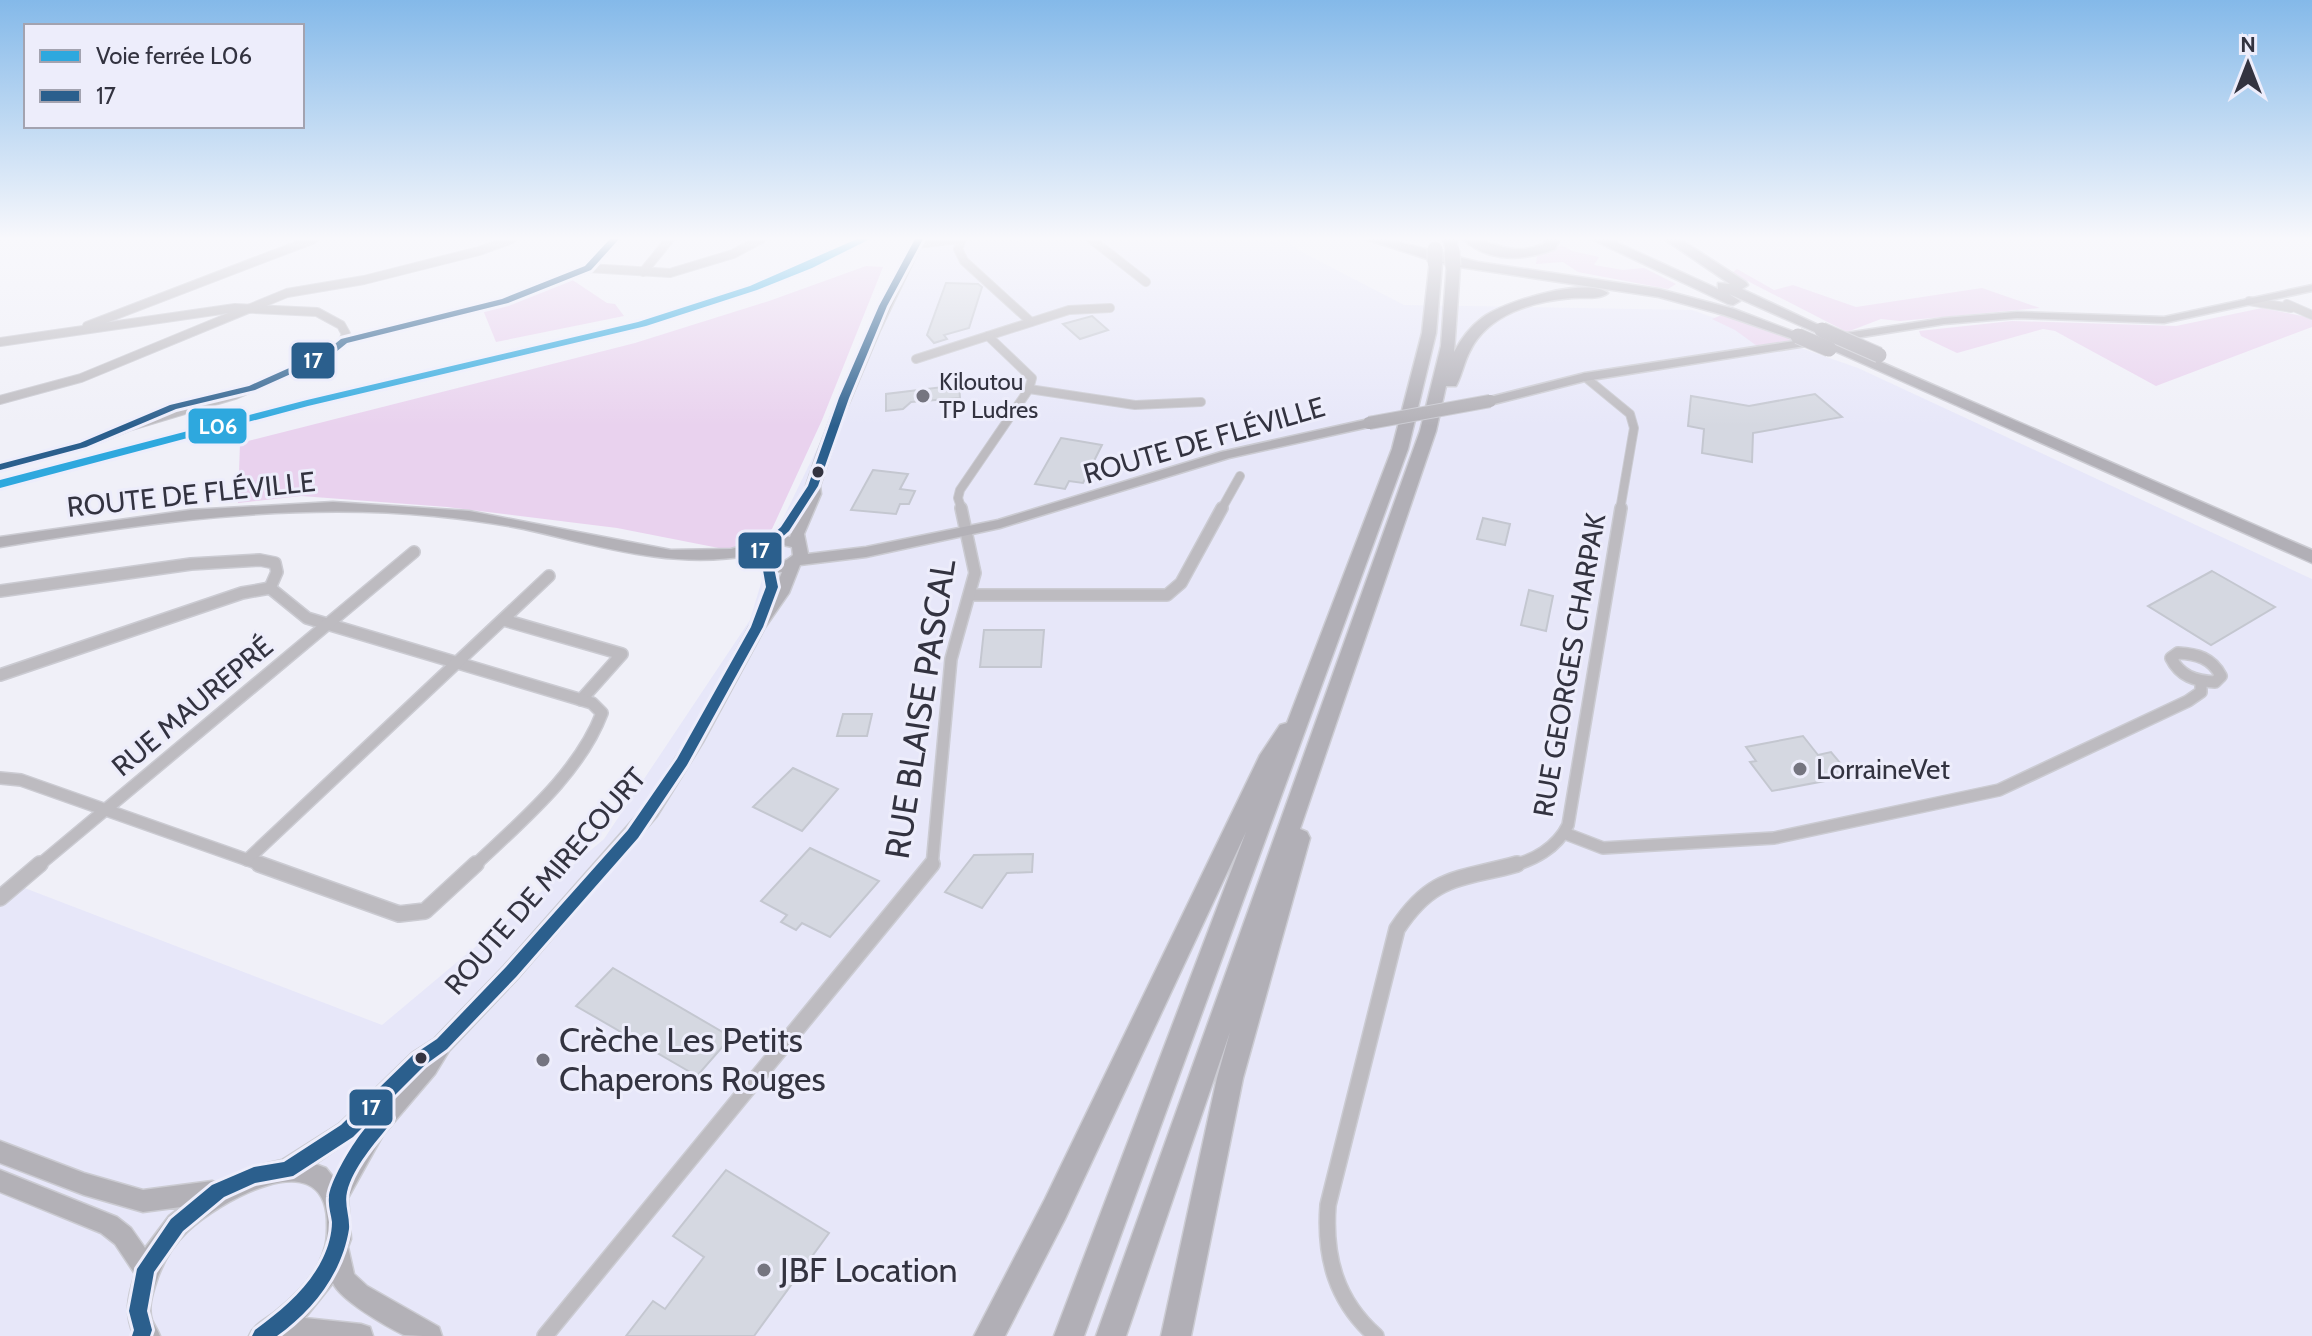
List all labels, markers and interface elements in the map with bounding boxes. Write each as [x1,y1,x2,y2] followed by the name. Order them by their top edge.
[24,24,304,128] legend
[2208,24,2288,104] north arrow
[2240,31,2256,58] text: N
[96,41,252,70] text: Voie ferrée L06
[96,81,116,110] text: 17
[290,341,336,380] line badge: 17
[303,347,323,374] text: 17
[939,367,1038,424] place label: Kiloutou TP Ludres
[914,387,932,405] marker: Kiloutou TP Ludres
[1079,389,1329,491] street label: ROUTE DE FLÉVILLE
[187,407,248,445] line badge: L06
[199,413,237,440] text: L06
[65,464,317,524] street label: ROUTE DE FLÉVILLE
[810,464,826,480] unlabelled marker
[1526,510,1612,819] street label: RUE GEORGES CHARPAK
[737,531,783,570] line badge: 17
[750,537,770,564] text: 17
[876,556,964,862] street label: RUE BLAISE PASCAL
[105,629,279,783] street label: RUE MAUREPRÉ
[1816,752,1950,786] place label: LorraineVet
[1791,760,1809,778] marker: LorraineVet
[437,761,653,1001] street label: ROUTE DE MIRECOURT
[559,1019,826,1100] place label: Crèche Les Petits Chaperons Rouges
[413,1050,429,1066] unlabelled marker
[534,1051,552,1069] marker: Crèche Les Petits Chaperons Rouges
[348,1088,394,1127] line badge: 17
[361,1094,381,1121] text: 17
[779,1249,958,1291] place label: JBF Location
[755,1261,773,1279] marker: JBF Location

